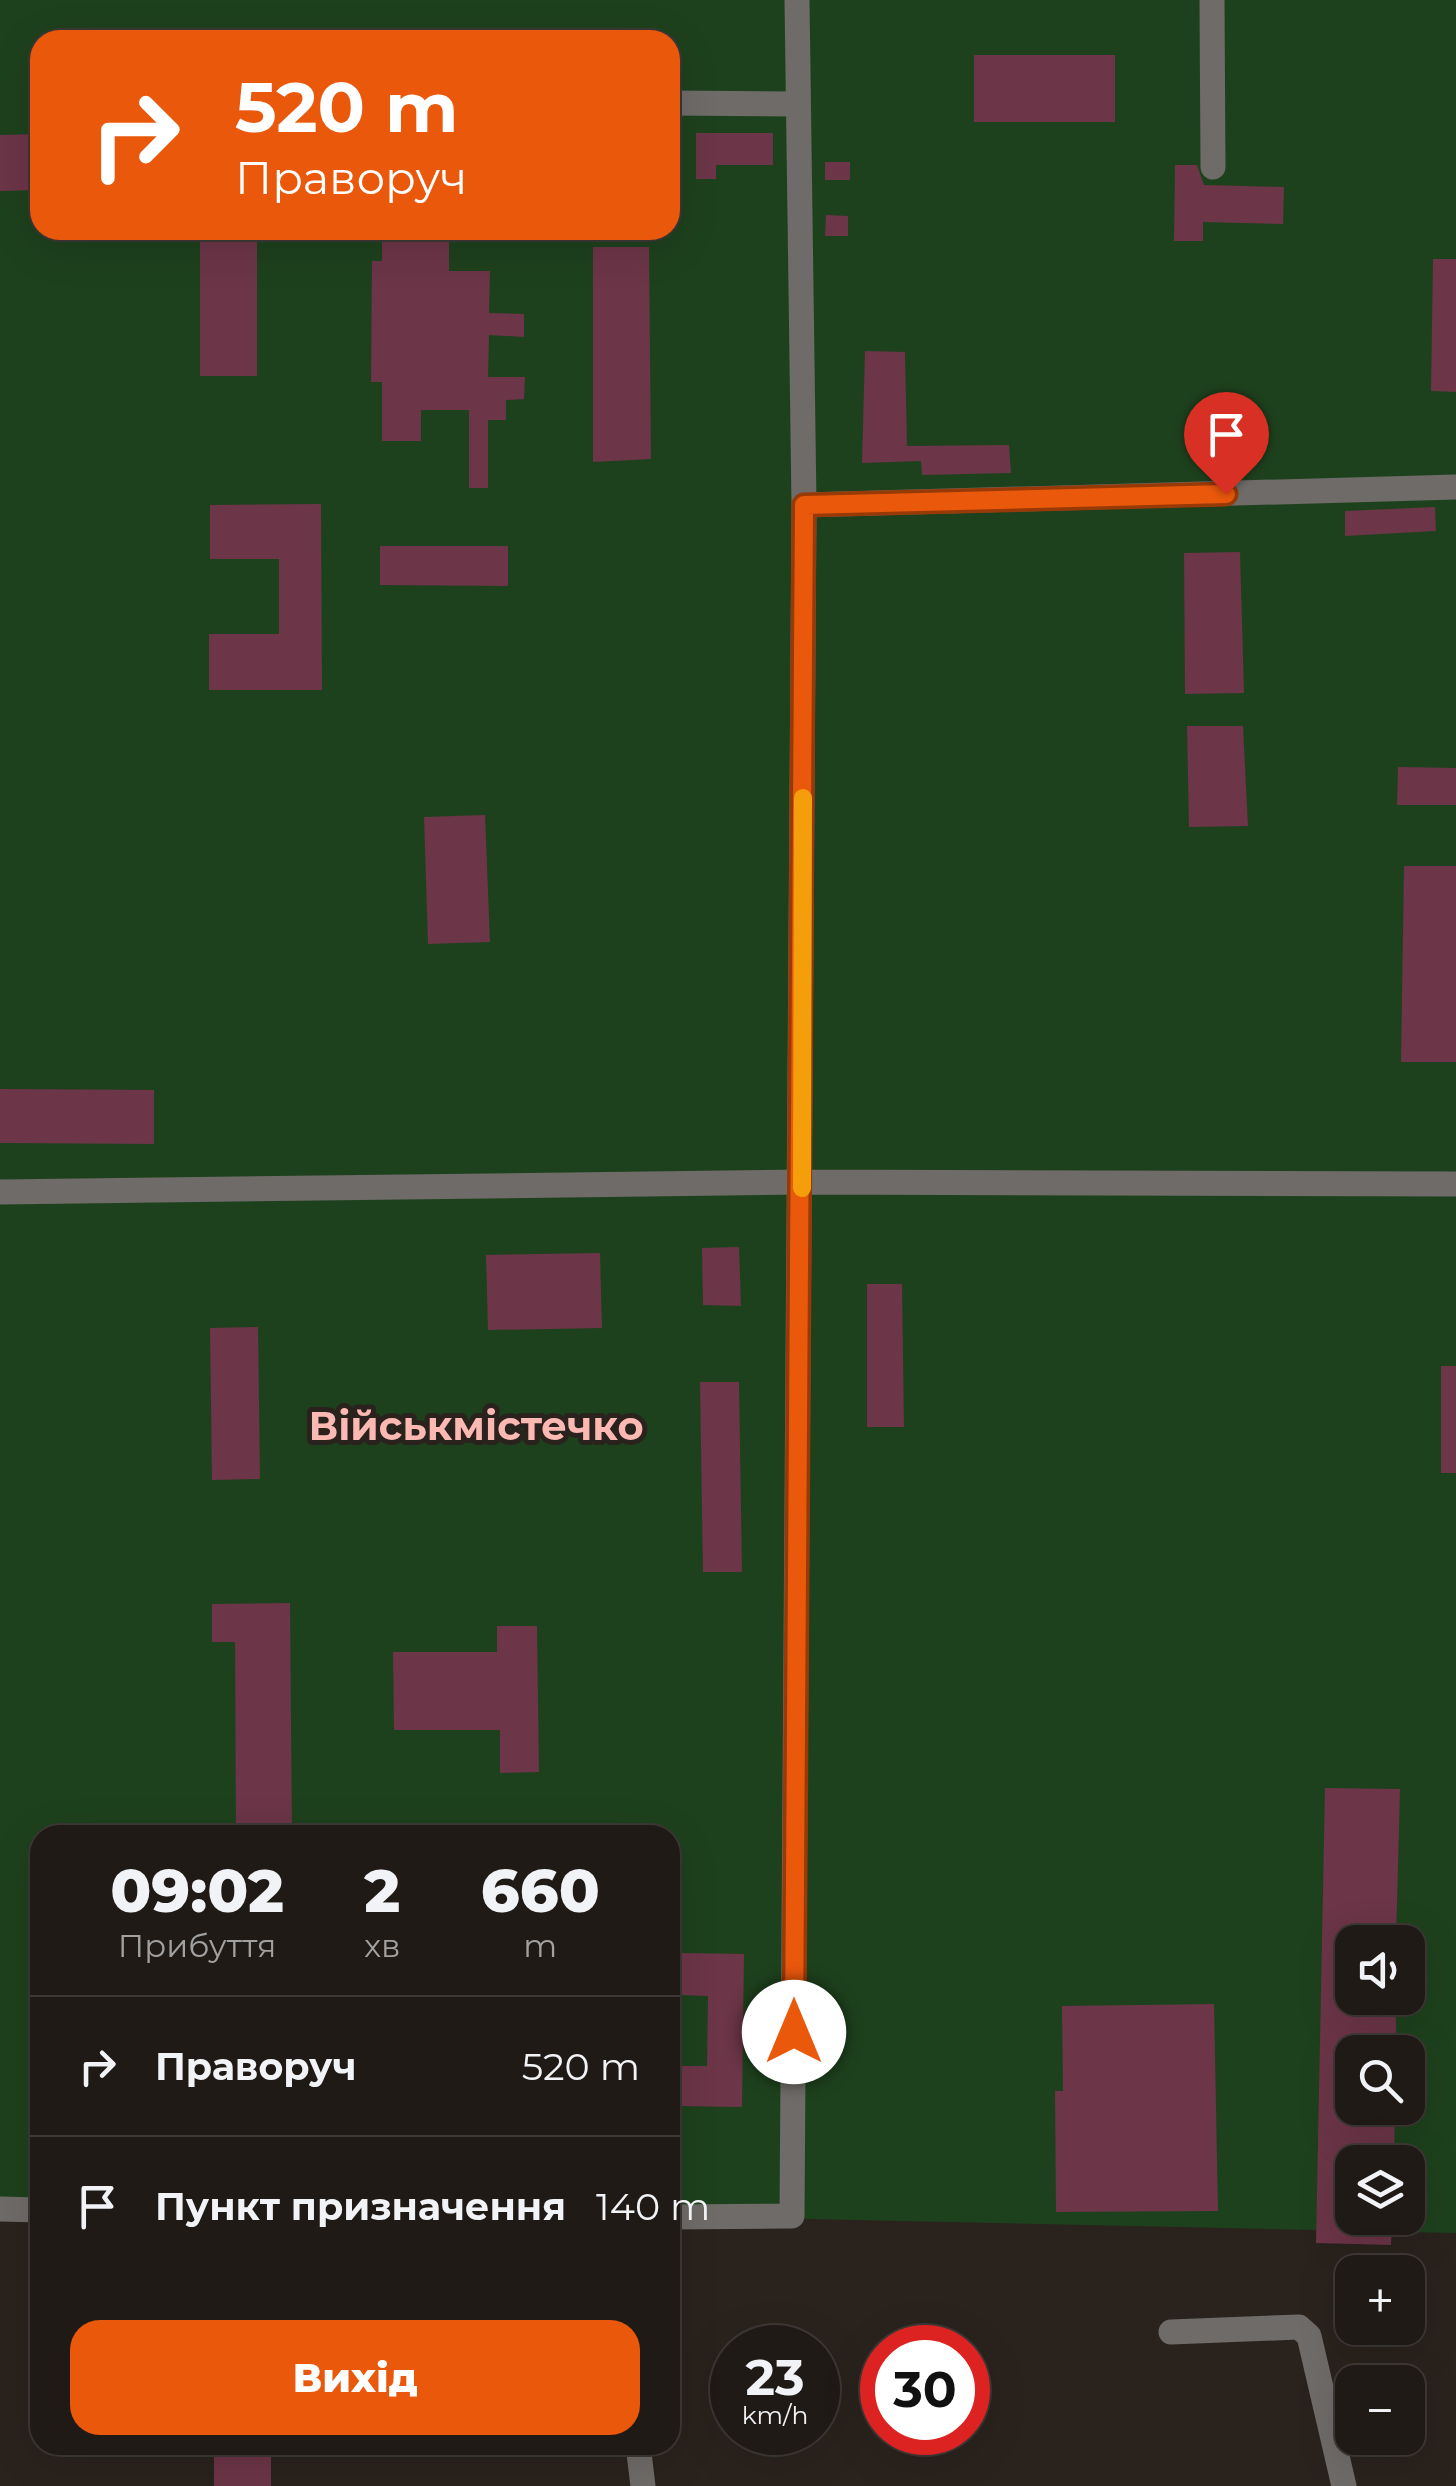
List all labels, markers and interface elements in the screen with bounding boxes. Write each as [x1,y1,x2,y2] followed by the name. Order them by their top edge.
[235,64,458,150] text: 520 m
[70,70,200,200] icon: right
[235,150,467,205] text: Праворуч
[1184,392,1269,495] pin
[1199,407,1254,462] icon: arrive
[308,1401,644,1450] district label: Військмістечко
[110,1854,284,1927] text: 09:02
[364,1854,400,1927] text: 2
[481,1854,600,1927] text: 660
[1335,1925,1425,2455] map controls
[1335,1925,1425,2015] button: sound
[118,1926,276,1965] text: Прибуття
[364,1926,400,1965] text: хв
[523,1926,557,1965] text: m
[742,1980,846,2084] position arrow
[1335,2035,1425,2125] button: search
[70,2039,125,2094] icon: right
[155,2043,357,2090] text: Праворуч
[522,2043,640,2090] text: 520 m
[1335,2145,1425,2235] button: layers
[70,2179,125,2234] icon: arrive
[155,2183,566,2230] text: Пункт призначення
[596,2183,710,2230] text: 140 m
[1335,2255,1425,2345] button: +
[70,2320,640,2435] button: Вихід
[860,2325,990,2455] speed limit sign: 30
[745,2347,805,2408] text: 23
[1335,2365,1425,2455] button: −
[742,2400,808,2430] text: km/h

